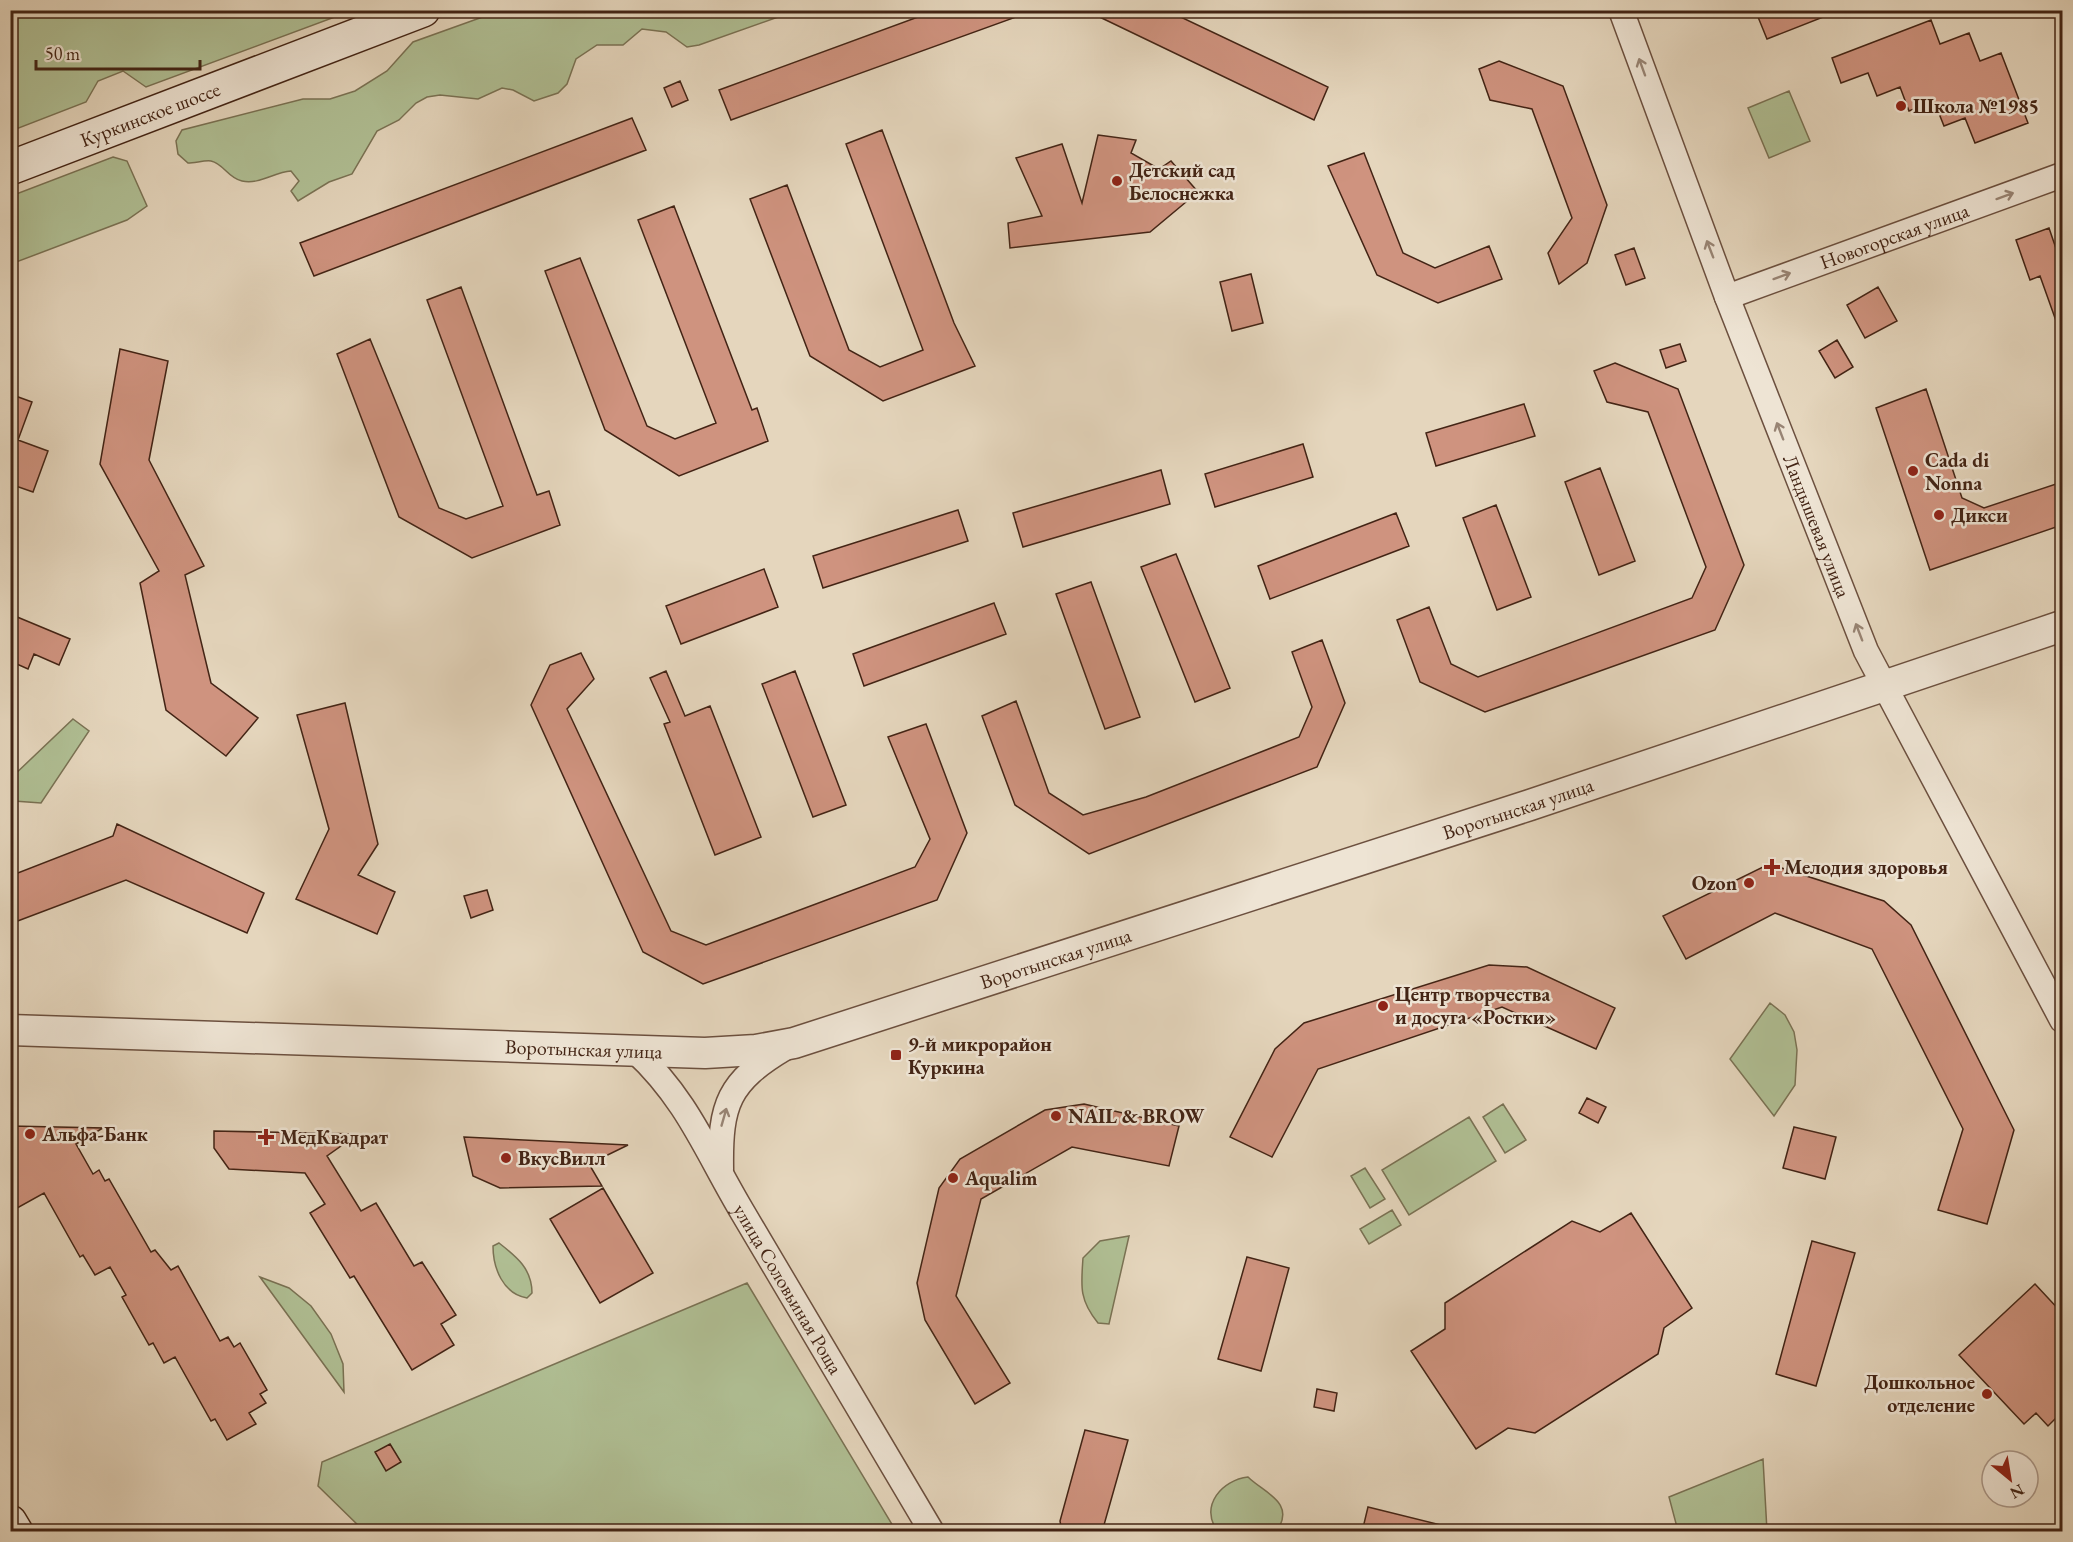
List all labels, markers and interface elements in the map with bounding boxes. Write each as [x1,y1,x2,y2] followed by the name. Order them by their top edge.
[36,33,200,71] scale bar
[45,42,80,65] text: 50 m
[1635,58,1646,77] one-way arrow
[76,76,224,153] street label: Куркинское шоссе
[1913,93,2039,119] place label: Школа №1985
[1894,99,1908,113] marker: Школа №1985
[1129,157,1236,206] place label: Детский сад Белоснежка
[1110,174,1124,188] marker: Детский сад Белоснежка
[1995,189,2014,200] one-way arrow
[1816,197,1972,275] street label: Новогорская улица
[1704,241,1715,259] one-way arrow
[1772,270,1791,281] one-way arrow
[1774,422,1785,441] one-way arrow
[1925,447,1989,496] place label: Cada di Nonna
[1777,451,1857,601] street label: Ландышевая улица
[1906,464,1920,478] marker: Cada di Nonna
[1951,502,2008,528] place label: Дикси
[1932,508,1946,522] marker: Дикси
[1853,624,1864,642] one-way arrow
[1439,772,1597,845] street label: Воротынская улица
[1784,854,1948,880] place label: Мелодия здоровья
[1765,860,1779,874] marker: Мелодия здоровья
[1692,870,1737,896] place label: Ozon
[1742,876,1756,890] marker: Ozon
[977,922,1135,995] street label: Воротынская улица
[1395,981,1556,1030] place label: Центр творчества и досуга «Ростки»
[1376,999,1390,1013] marker: Центр творчества и досуга «Ростки»
[908,1031,1052,1080] place label: 9-й микрорайон Куркина
[505,1033,663,1065] street label: Воротынская улица
[889,1048,903,1062] marker: 9-й микрорайон Куркина
[1068,1103,1205,1129] place label: NAIL & BROW
[718,1108,730,1127] one-way arrow
[1049,1109,1063,1123] marker: NAIL & BROW
[41,1121,148,1147] place label: Альфа-Банк
[280,1124,388,1150] place label: МедКвадрат
[23,1127,37,1141] marker: Альфа-Банк
[257,1128,275,1146] marker: МедКвадрат
[518,1145,605,1171] place label: ВкусВилл
[499,1151,513,1165] marker: ВкусВилл
[964,1165,1037,1191] place label: Aqualim
[946,1171,960,1185] marker: Aqualim
[727,1199,849,1379] street label: улица Соловьиная Роща
[1864,1369,1975,1418] place label: Дошкольное отделение
[1980,1387,1994,1401] marker: Дошкольное отделение
[1980,1449,2040,1509] north arrow
[2006,1479,2028,1504] text: N

